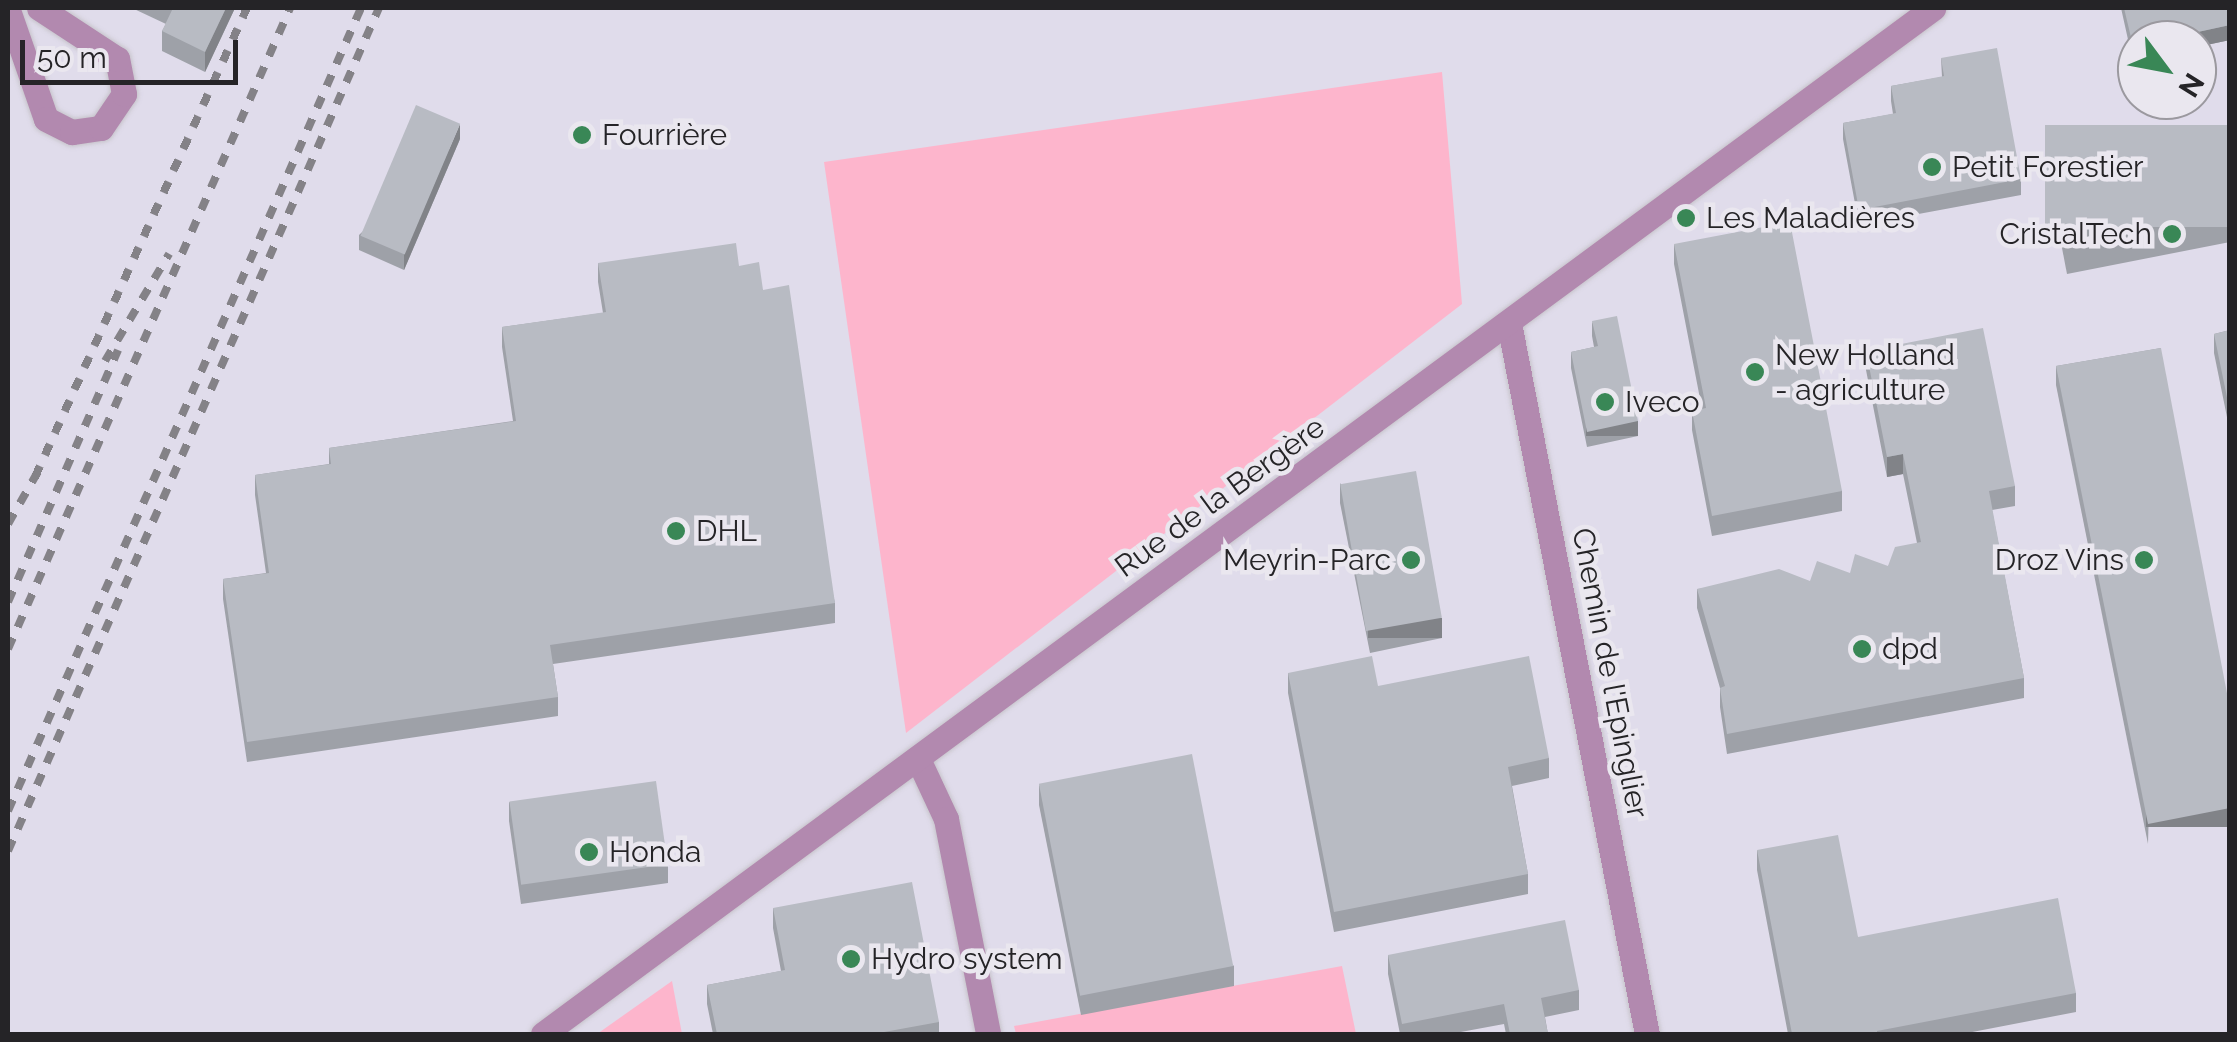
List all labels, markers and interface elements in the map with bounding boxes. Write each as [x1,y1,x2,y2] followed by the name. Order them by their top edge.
[25,20,242,82] scale bar
[2117,20,2217,120] north arrow
[37,40,107,75] text: 50 m
[2172,67,2211,103] text: N
[602,117,727,153] place label: Fourrière
[571,124,593,146] marker: Fourrière
[1952,149,2144,185] place label: Petit Forestier
[1921,156,1943,178] marker: Petit Forestier
[1706,200,1915,236] place label: Les Maladières
[1675,207,1697,229] marker: Les Maladières
[1999,216,2152,252] place label: CristalTech
[2161,223,2183,245] marker: CristalTech
[1775,337,1956,408] place label: New Holland - agriculture
[1744,361,1766,383] marker: New Holland - agriculture
[1625,384,1700,420] place label: Iveco
[1594,391,1616,413] marker: Iveco
[1108,409,1332,585] street label: Rue de la Bergère
[696,513,757,549] place label: DHL
[665,520,687,542] marker: DHL
[1564,525,1656,821] street label: Chemin de l'Epinglier
[1223,542,1391,578] place label: Meyrin-Parc
[1994,542,2124,578] place label: Droz Vins
[1400,549,1422,571] marker: Meyrin-Parc
[2133,549,2155,571] marker: Droz Vins
[1882,631,1938,667] place label: dpd
[1851,638,1873,660] marker: dpd
[609,834,701,870] place label: Honda
[578,841,600,863] marker: Honda
[871,941,1063,977] place label: Hydro system
[840,948,862,970] marker: Hydro system

